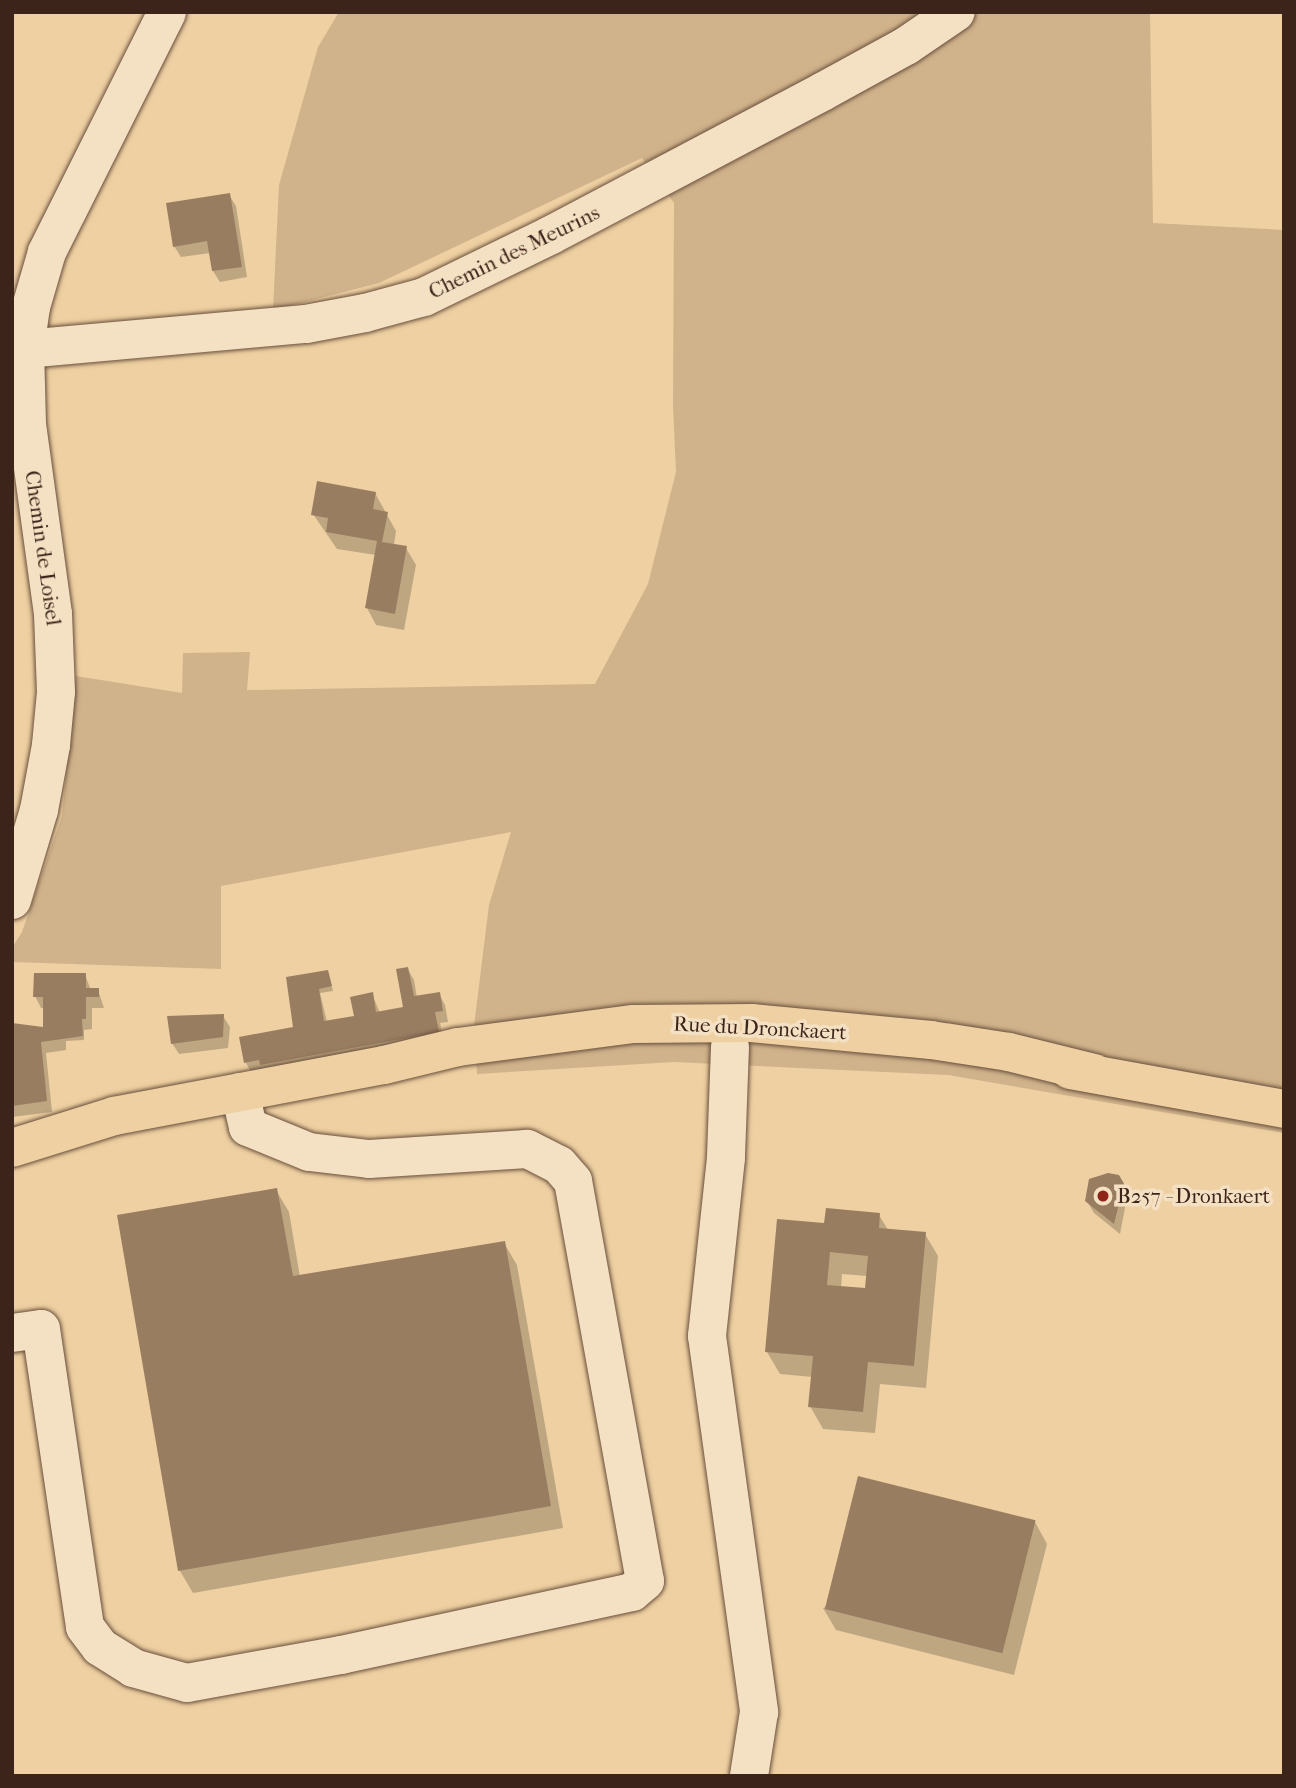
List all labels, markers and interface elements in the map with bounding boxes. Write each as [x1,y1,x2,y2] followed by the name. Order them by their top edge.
[424,200,604,304] street label: Chemin des Meurins
[20,469,66,627] street label: Chemin de Loisel
[673,1011,847,1045] street label: Rue du Dronckaert
[1117,1183,1270,1209] place label: B257 - Dronkaert
[1095,1188,1111,1204] marker: B257 - Dronkaert

